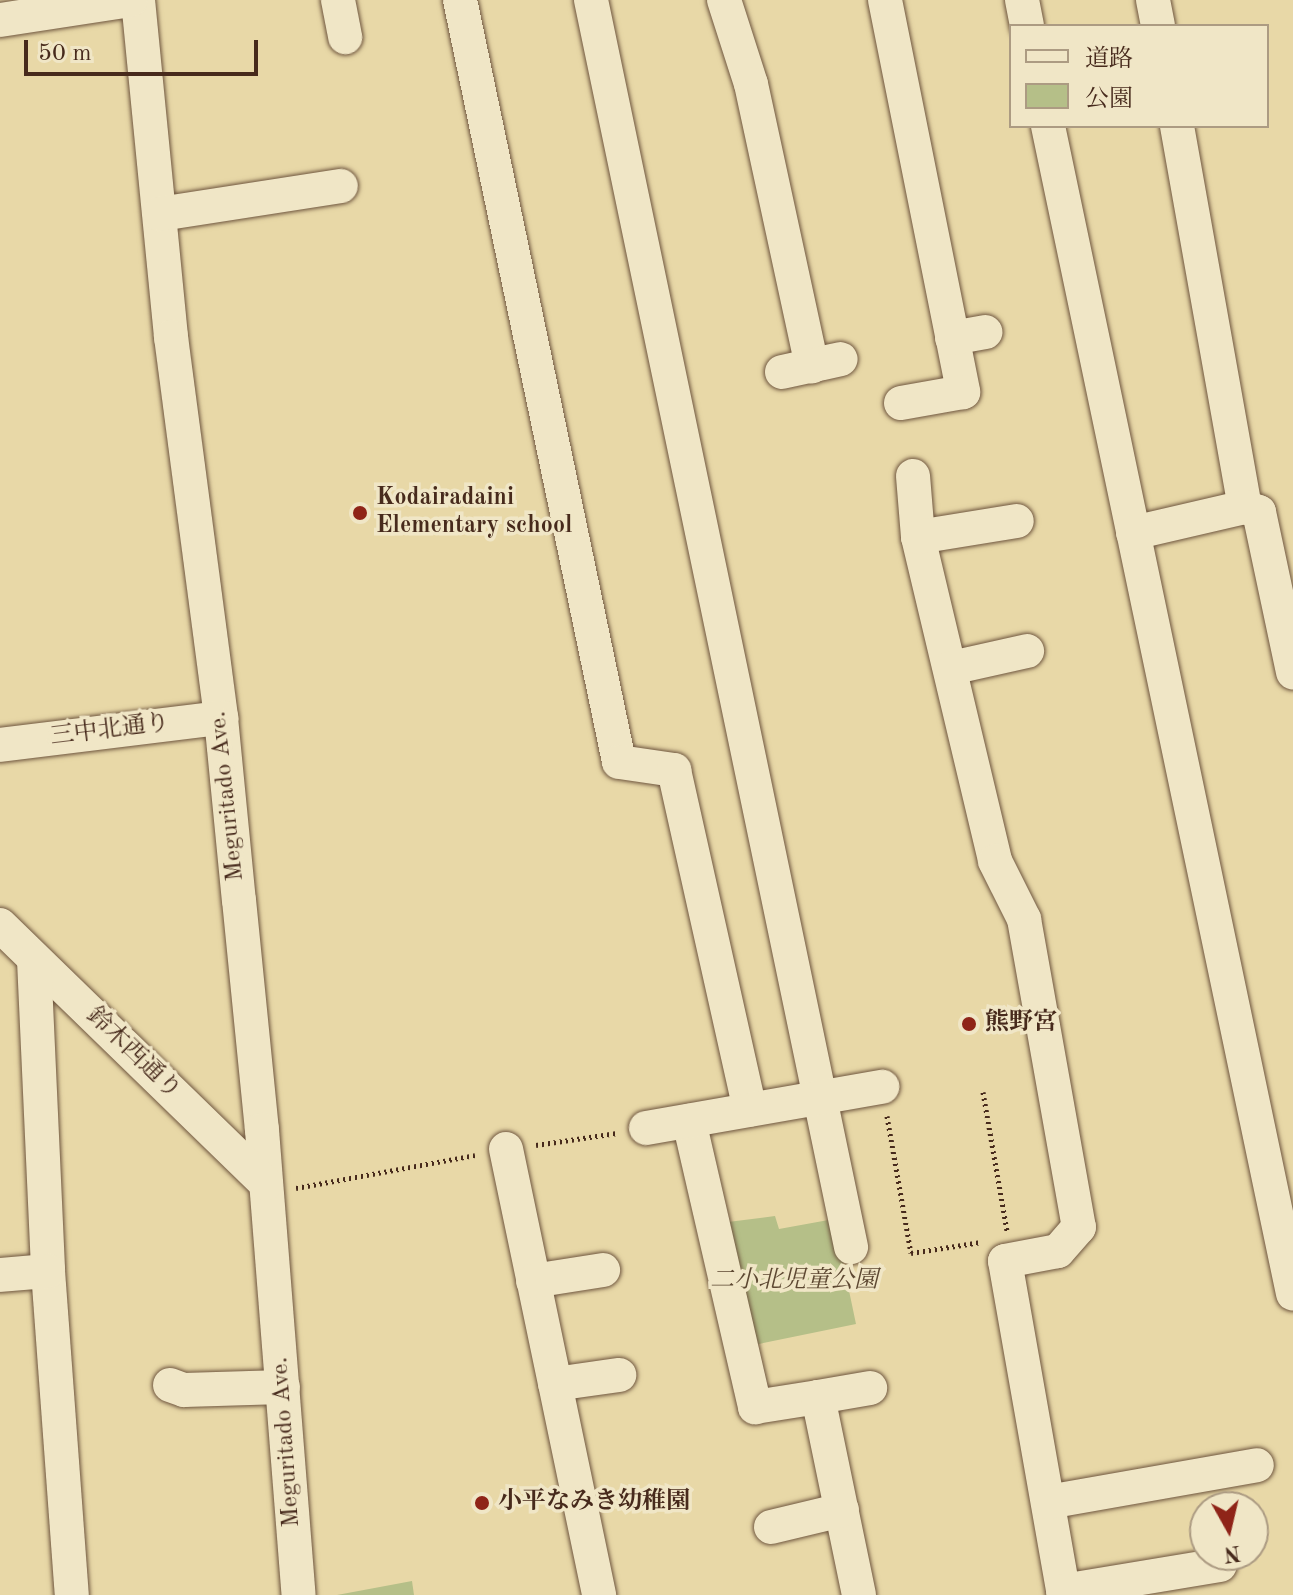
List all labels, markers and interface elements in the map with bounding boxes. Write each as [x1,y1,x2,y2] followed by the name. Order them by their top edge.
[28,24,262,74] scale bar
[1009,24,1269,128] legend
[38,42,92,66] text: 50 m
[1085,48,1133,72] text: 道路
[1085,88,1133,112] text: 公園
[376,485,572,541] place label: Kodairadaini Elementary school
[351,504,369,522] marker: Kodairadaini Elementary school
[49,709,171,753] street label: 三中北通り
[205,710,251,882] street label: Meguritado Ave.
[80,1002,186,1106] street label: 鈴木西通り
[985,1010,1057,1038] place label: 熊野宮
[960,1015,978,1033] marker: 熊野宮
[710,1268,878,1296] park label: 二小北児童公園
[267,1356,307,1528] street label: Meguritado Ave.
[498,1489,690,1517] place label: 小平なみき幼稚園
[1189,1491,1269,1571] north arrow
[473,1494,491,1512] marker: 小平なみき幼稚園
[1222,1541,1242,1565] text: N

